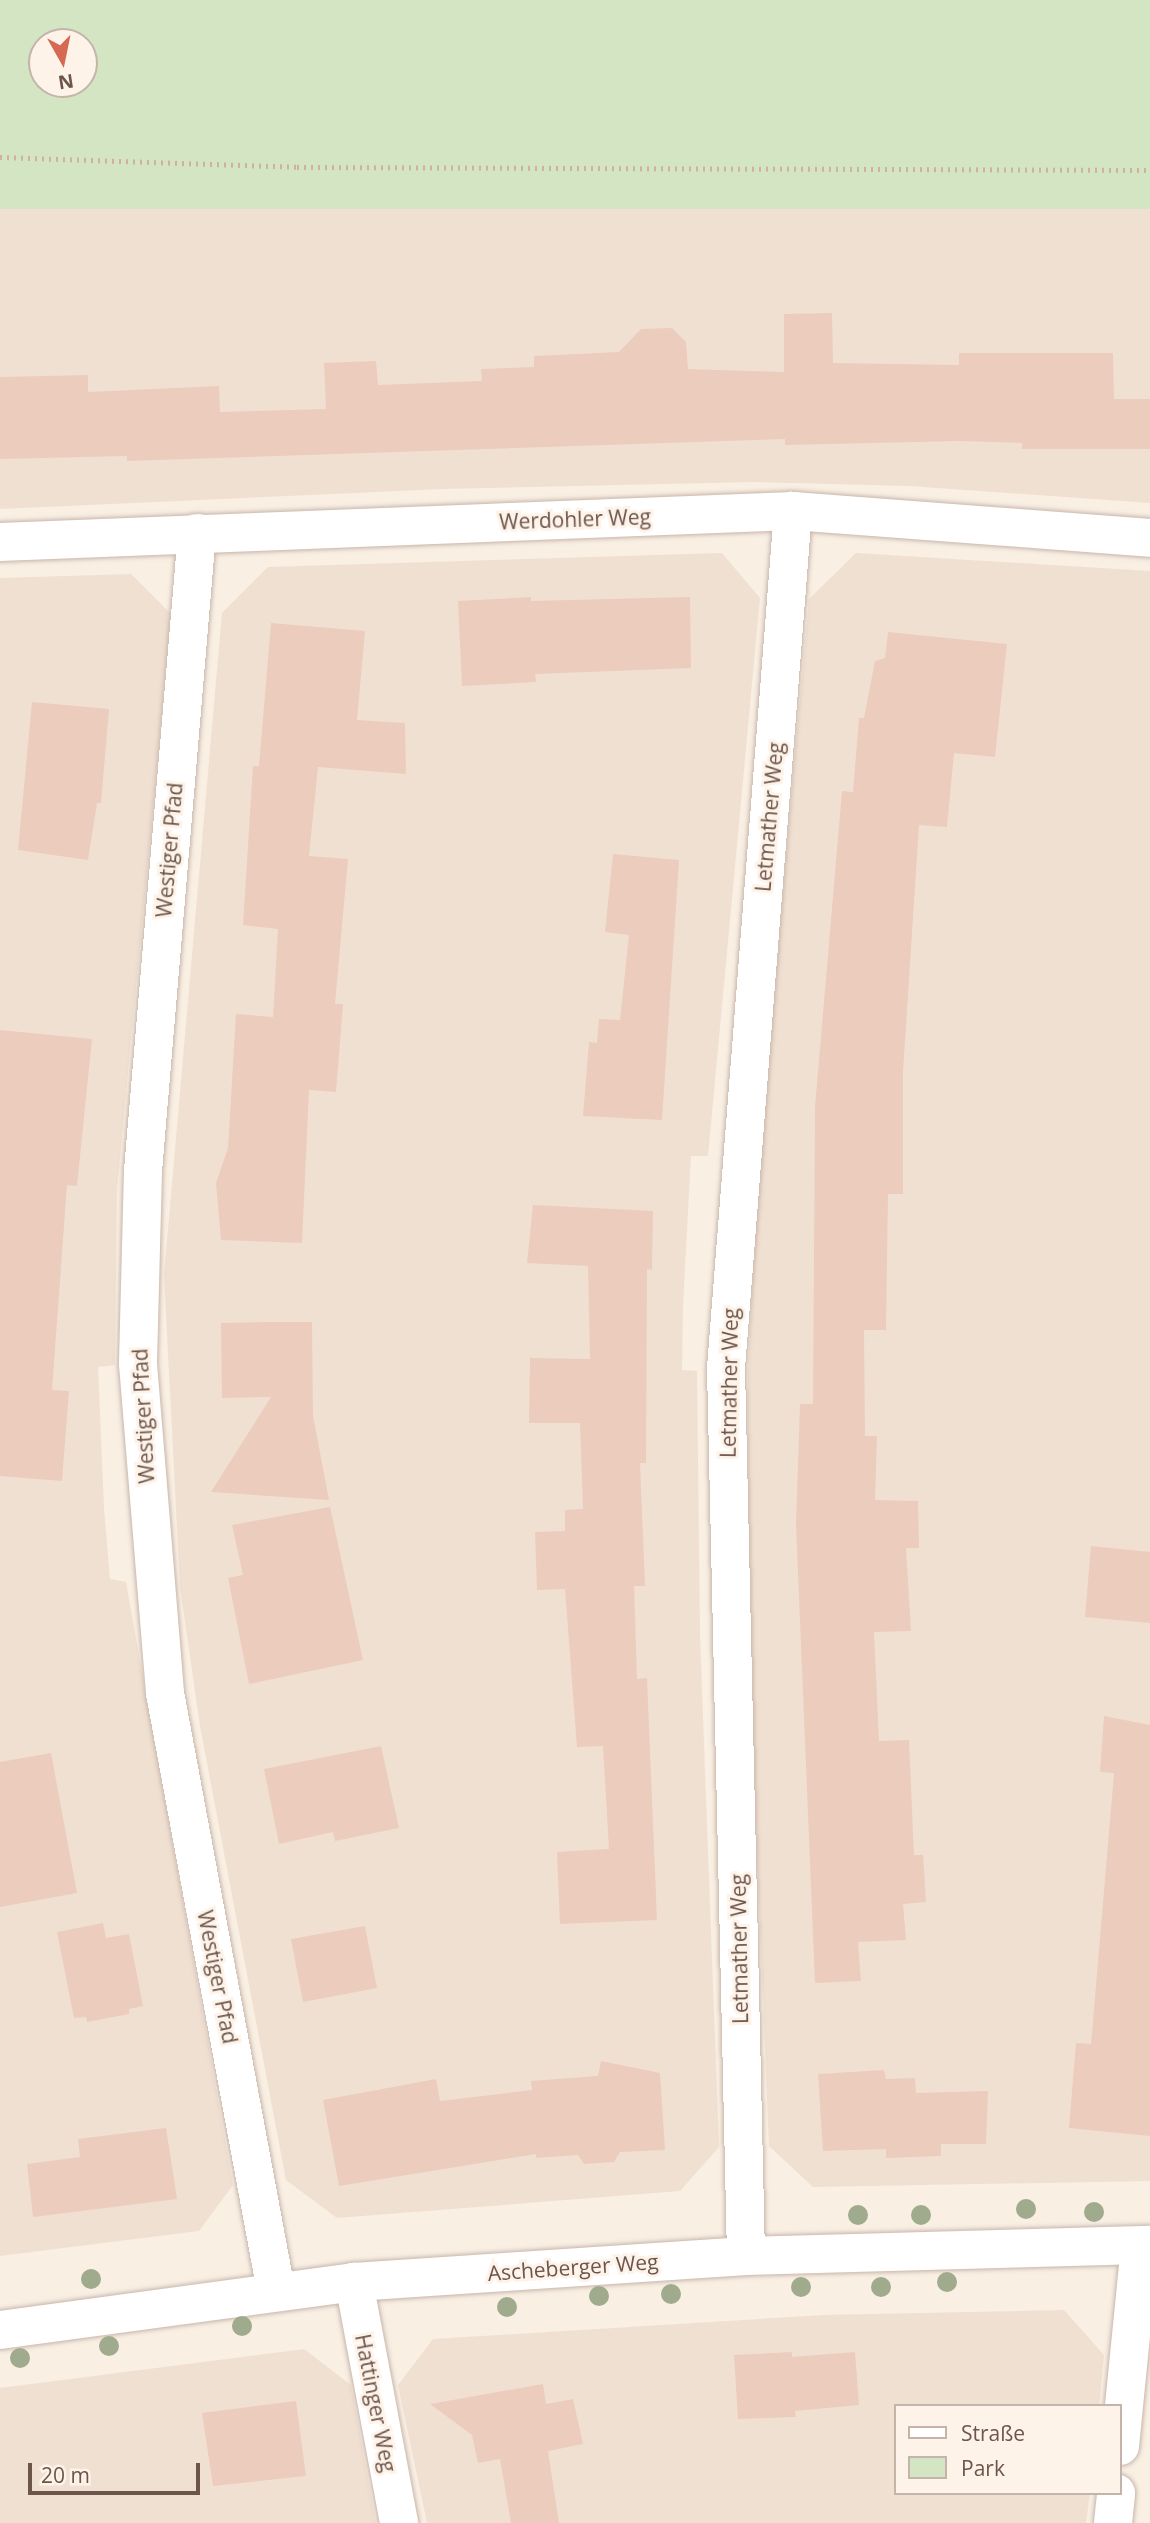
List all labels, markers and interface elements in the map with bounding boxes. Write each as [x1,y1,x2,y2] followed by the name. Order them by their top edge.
[28,28,98,98] north arrow
[56,68,76,96] text: N
[499,504,651,534] street label: Werdohler Weg
[750,741,788,893] street label: Letmather Weg
[151,781,187,919] street label: Westiger Pfad
[715,1308,743,1458] street label: Letmather Weg
[127,1348,159,1484] street label: Westiger Pfad
[725,1874,753,2024] street label: Letmather Weg
[193,1908,243,2046] street label: Westiger Pfad
[487,2248,659,2286] street label: Ascheberger Weg
[350,2332,402,2474] street label: Hattinger Weg
[894,2404,1122,2495] legend
[961,2419,1025,2447] text: Straße
[32,2450,203,2494] scale bar
[961,2454,1005,2482] text: Park
[41,2461,90,2489] text: 20 m

